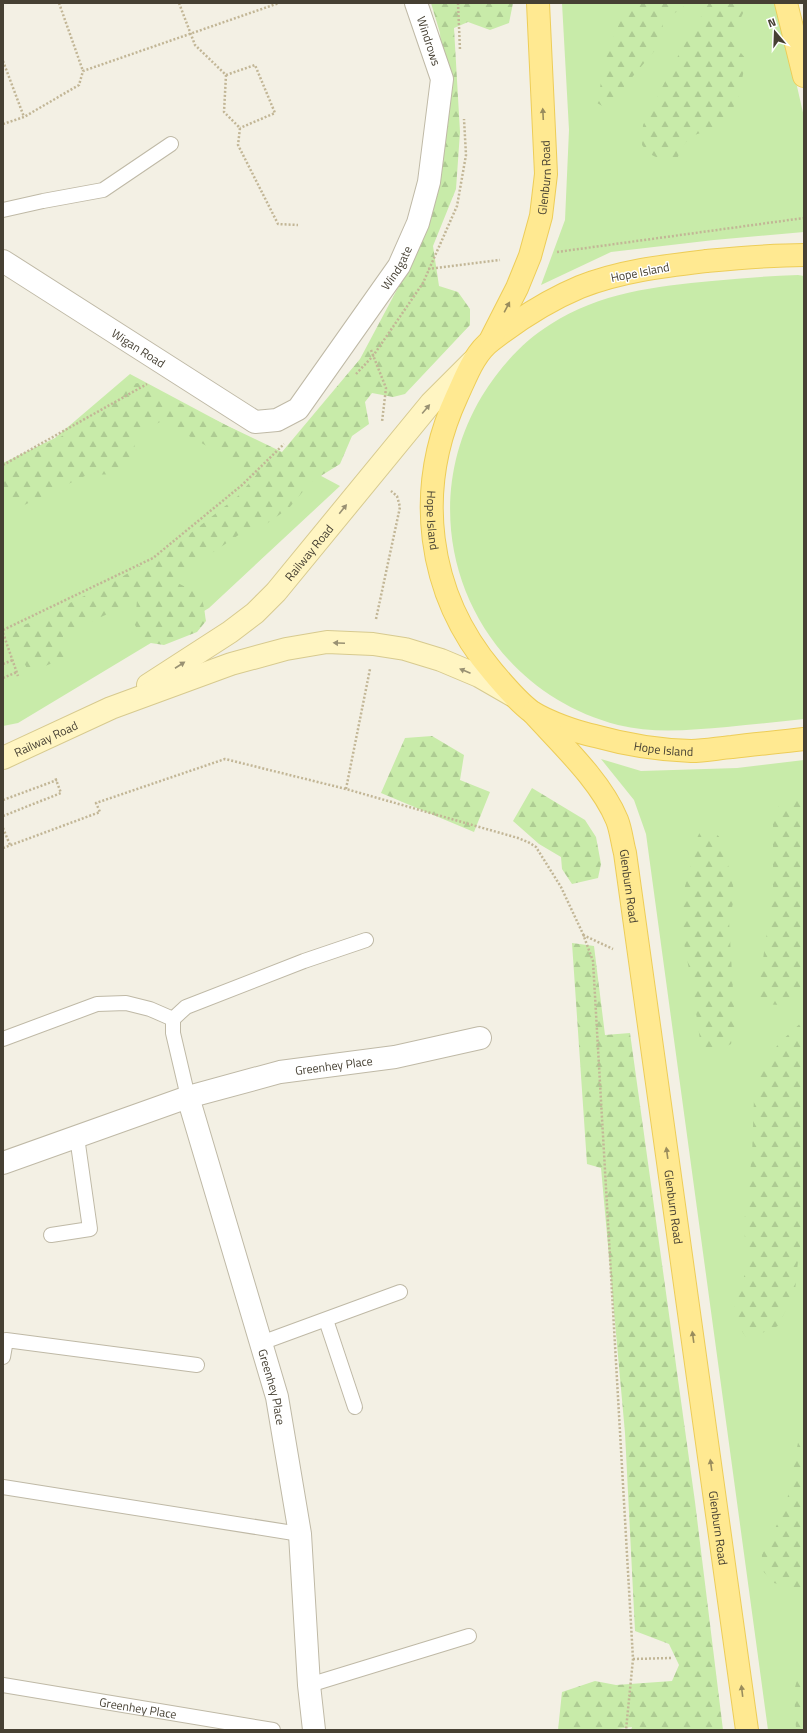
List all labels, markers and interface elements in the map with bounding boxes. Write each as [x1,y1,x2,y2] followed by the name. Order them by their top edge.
[755,12,795,52] north arrow
[412,14,446,69] street label: Windrows
[766,14,778,31] text: N
[540,108,547,120] one-way arrow
[532,140,556,216] street label: Glenburn Road
[376,243,416,294] street label: Windgate
[609,257,671,287] street label: Hope Island
[504,301,510,313] one-way arrow
[108,323,169,372] street label: Wigan Road
[421,404,430,414] one-way arrow
[422,490,445,551] street label: Hope Island
[339,504,347,514] one-way arrow
[279,520,338,585] street label: Railway Road
[332,640,345,646] one-way arrow
[174,661,185,669] one-way arrow
[459,667,471,674] one-way arrow
[11,715,81,761] street label: Railway Road
[632,736,694,761] street label: Hope Island
[615,847,644,924] street label: Glenburn Road
[294,1051,374,1079] street label: Greenhey Place
[664,1146,670,1159] one-way arrow
[660,1169,689,1245] street label: Glenburn Road
[690,1331,696,1343] one-way arrow
[254,1346,291,1426] street label: Greenhey Place
[708,1459,714,1472] one-way arrow
[704,1490,733,1566] street label: Glenburn Road
[739,1685,745,1697] one-way arrow
[98,1692,178,1723] street label: Greenhey Place

